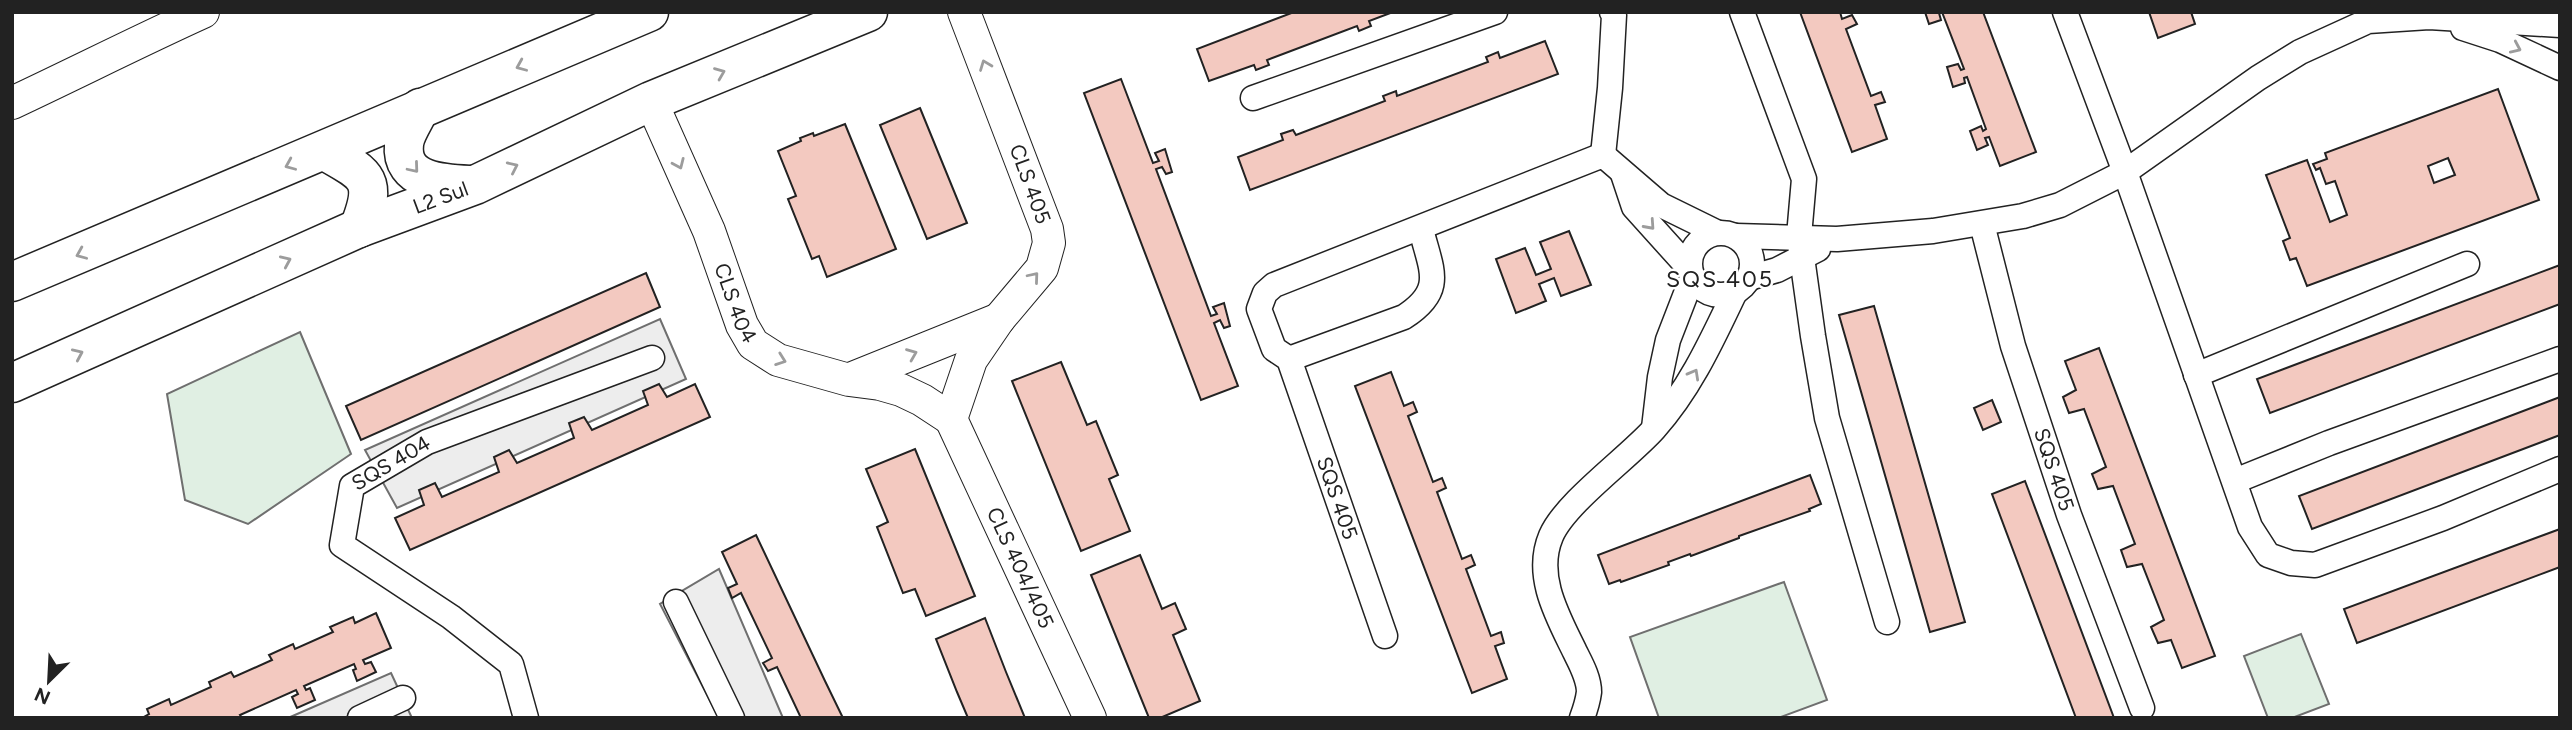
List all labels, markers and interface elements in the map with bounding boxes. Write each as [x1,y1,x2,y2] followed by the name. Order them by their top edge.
[2509,40,2522,54] one-way arrow
[516,58,528,72] one-way arrow
[979,60,993,72] one-way arrow
[713,67,725,81] one-way arrow
[1005,141,1056,227] street label: CLS 405
[285,157,297,171] one-way arrow
[671,157,685,169] one-way arrow
[405,161,418,173] one-way arrow
[506,161,518,175] one-way arrow
[409,176,471,219] street label: L2 Sul
[1642,217,1654,230] one-way arrow
[75,245,87,259] one-way arrow
[278,255,291,269] one-way arrow
[709,260,763,347] street label: CLS 404
[1666,265,1774,293] district label: SQS 405
[1026,273,1038,286] one-way arrow
[71,348,83,362] one-way arrow
[905,348,917,362] one-way arrow
[774,352,786,366] one-way arrow
[1686,368,1699,381] one-way arrow
[2029,425,2080,514] street label: SQS 405
[347,430,435,495] street label: SQS 404
[1312,453,1363,543] street label: SQS 405
[982,503,1059,632] street label: CLS 404/405
[14,646,84,716] north arrow
[31,683,54,710] text: N

